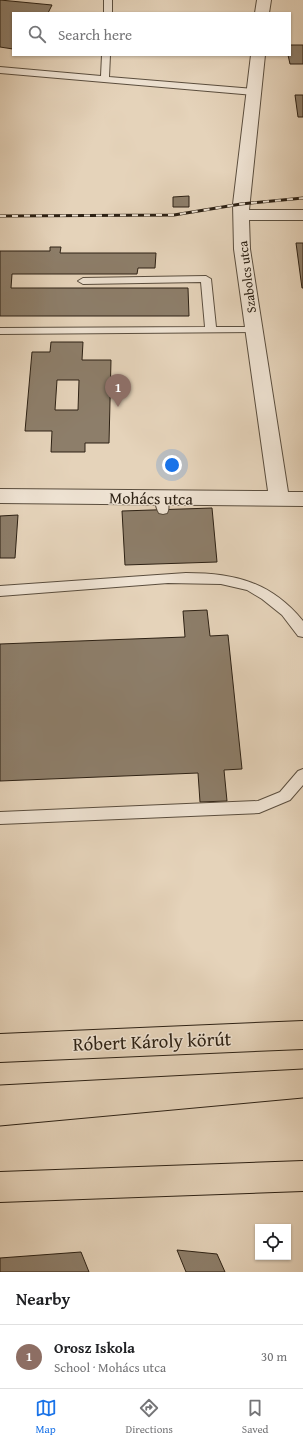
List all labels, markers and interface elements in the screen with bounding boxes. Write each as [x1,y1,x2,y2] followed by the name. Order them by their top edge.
[12,12,291,56] search box
[26,23,48,45] icon: search
[58,24,132,45] text: Search here
[233,239,261,314] street label: Szabolcs utca
[105,374,131,407] pin: 1
[162,455,182,475] your location
[109,485,194,511] street label: Mohács utca
[72,1024,232,1058] street label: Róbert Károly körút
[255,1224,291,1260] map controls
[255,1224,291,1260] button: locate
[16,1286,70,1311] text: Nearby
[54,1337,135,1358] text: Orosz Iskola
[26,1347,32,1366] text: 1
[261,1347,287,1366] text: 30 m
[54,1358,166,1377] text: School · Mohács utca
[35,1397,57,1437] tab: Map
[126,1397,173,1437] tab: Directions
[242,1397,268,1437] tab: Saved

